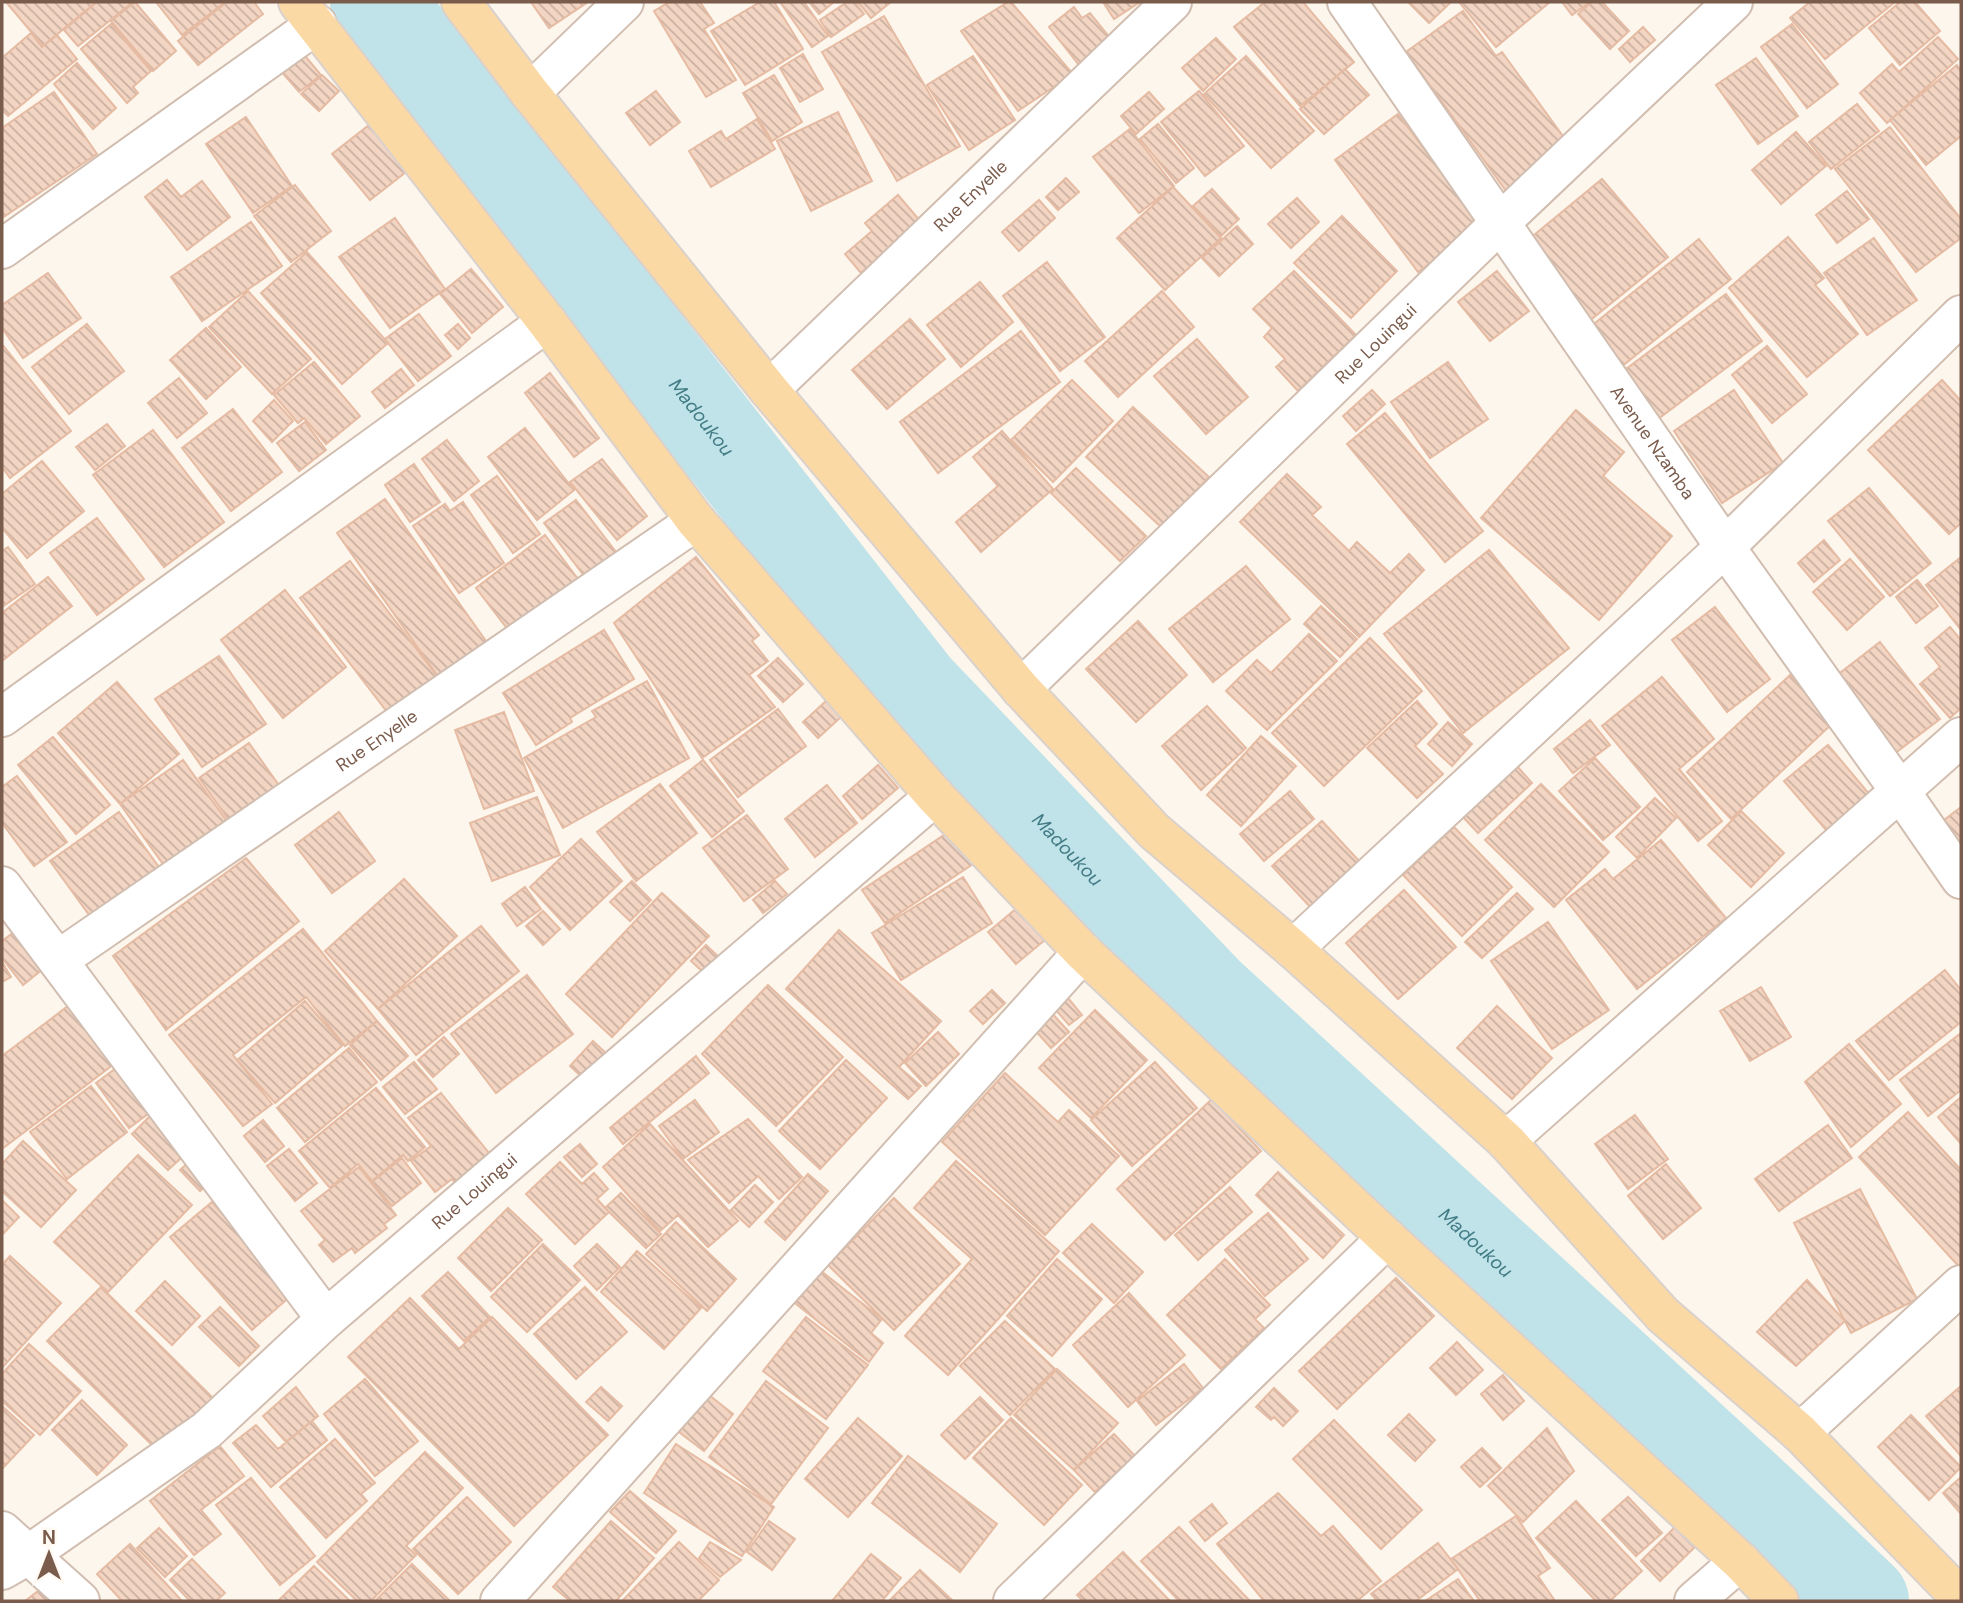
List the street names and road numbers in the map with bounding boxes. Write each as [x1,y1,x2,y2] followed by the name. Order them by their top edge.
[929,155,1013,237] street label: Rue Enyelle
[1330,298,1422,389] street label: Rue Louingui
[1605,381,1700,504] street label: Avenue Nzamba
[331,704,422,777] street label: Rue Enyelle
[427,1148,522,1235] street label: Rue Louingui

